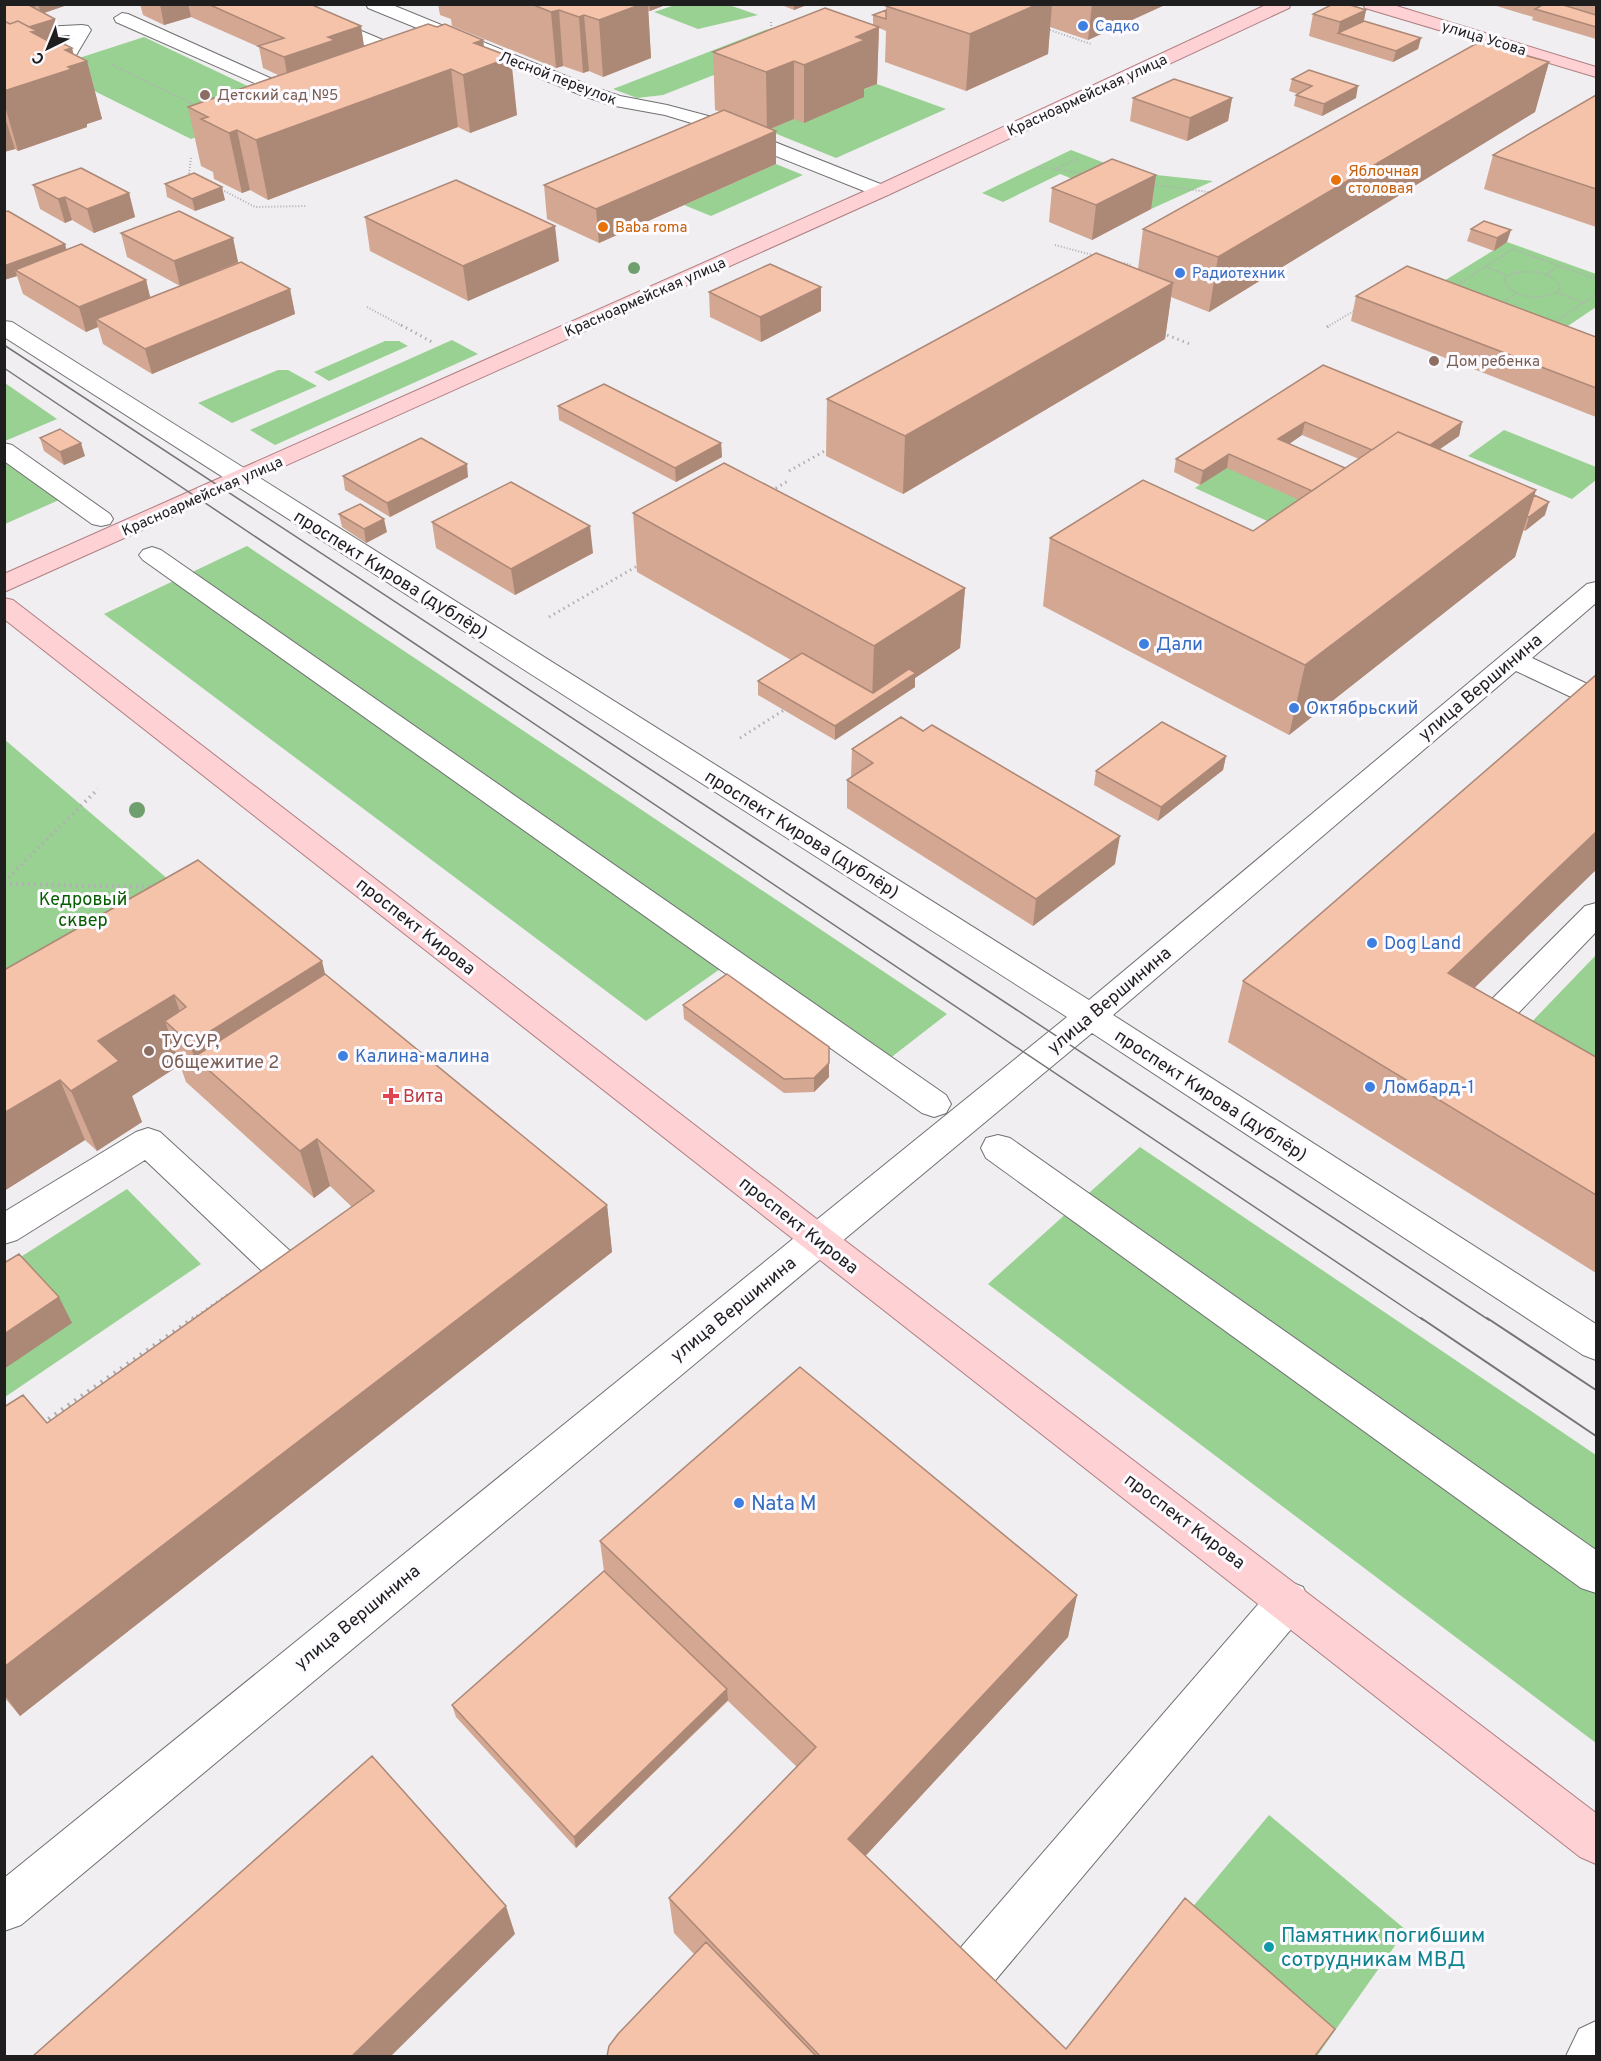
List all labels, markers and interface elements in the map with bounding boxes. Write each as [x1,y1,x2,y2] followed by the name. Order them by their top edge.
[18,18,78,78] north arrow
[1095,18,1140,37] place label: Садко
[1439,18,1528,61] street label: улица Усова
[1076,19,1090,33] marker: Садко
[29,47,50,68] text: С
[496,48,619,111] street label: Лесной переулок
[1005,51,1171,142] street label: Красноармейская улица
[217,87,338,106] place label: Детский сад №5
[198,88,212,102] marker: Детский сад №5
[1348,163,1419,199] place label: Яблочная столовая
[1329,173,1343,187] marker: Яблочная столовая
[615,219,687,238] place label: Baba roma
[596,220,610,234] marker: Baba roma
[562,254,729,343] street label: Красноармейская улица
[1192,265,1286,284] place label: Радиотехник
[1173,266,1187,280] marker: Радиотехник
[1446,353,1540,372] place label: Дом ребенка
[1427,354,1441,368] marker: Дом ребенка
[119,453,286,542] street label: Красноармейская улица
[289,506,492,645] street label: проспект Кирова (дублёр)
[1414,630,1548,747] street label: улица Вершинина
[1156,634,1203,657] place label: Дали
[1137,637,1151,651] marker: Дали
[1306,698,1418,721] place label: Октябрьский
[1287,701,1301,715] marker: Октябрьский
[700,766,903,905] street label: проспект Кирова (дублёр)
[351,873,480,981] street label: проспект Кирова
[39,889,127,933] park label: Кедровый сквер
[1384,933,1461,956] place label: Dog Land
[1365,936,1379,950] marker: Dog Land
[1043,943,1177,1060] street label: улица Вершинина
[1110,1025,1311,1167] street label: проспект Кирова (дублёр)
[161,1031,279,1075] place label: ТУСУР, Общежитие 2
[142,1044,156,1058] marker: ТУСУР, Общежитие 2
[355,1046,489,1069] place label: Калина-малина
[336,1049,350,1063] marker: Калина-малина
[1382,1077,1474,1100] place label: Ломбард-1
[1363,1080,1377,1094] marker: Ломбард-1
[403,1086,443,1109] place label: Вита
[384,1089,398,1103] marker: Вита
[734,1172,863,1280] street label: проспект Кирова
[666,1252,801,1368] street label: улица Вершинина
[1119,1469,1249,1575] street label: проспект Кирова
[751,1491,817,1518] place label: Nata M
[732,1496,746,1510] marker: Nata M
[290,1560,425,1676] street label: улица Вершинина
[1281,1923,1485,1974] place label: Памятник погибшим сотрудникам МВД
[1262,1940,1276,1954] marker: Памятник погибшим сотрудникам МВД

